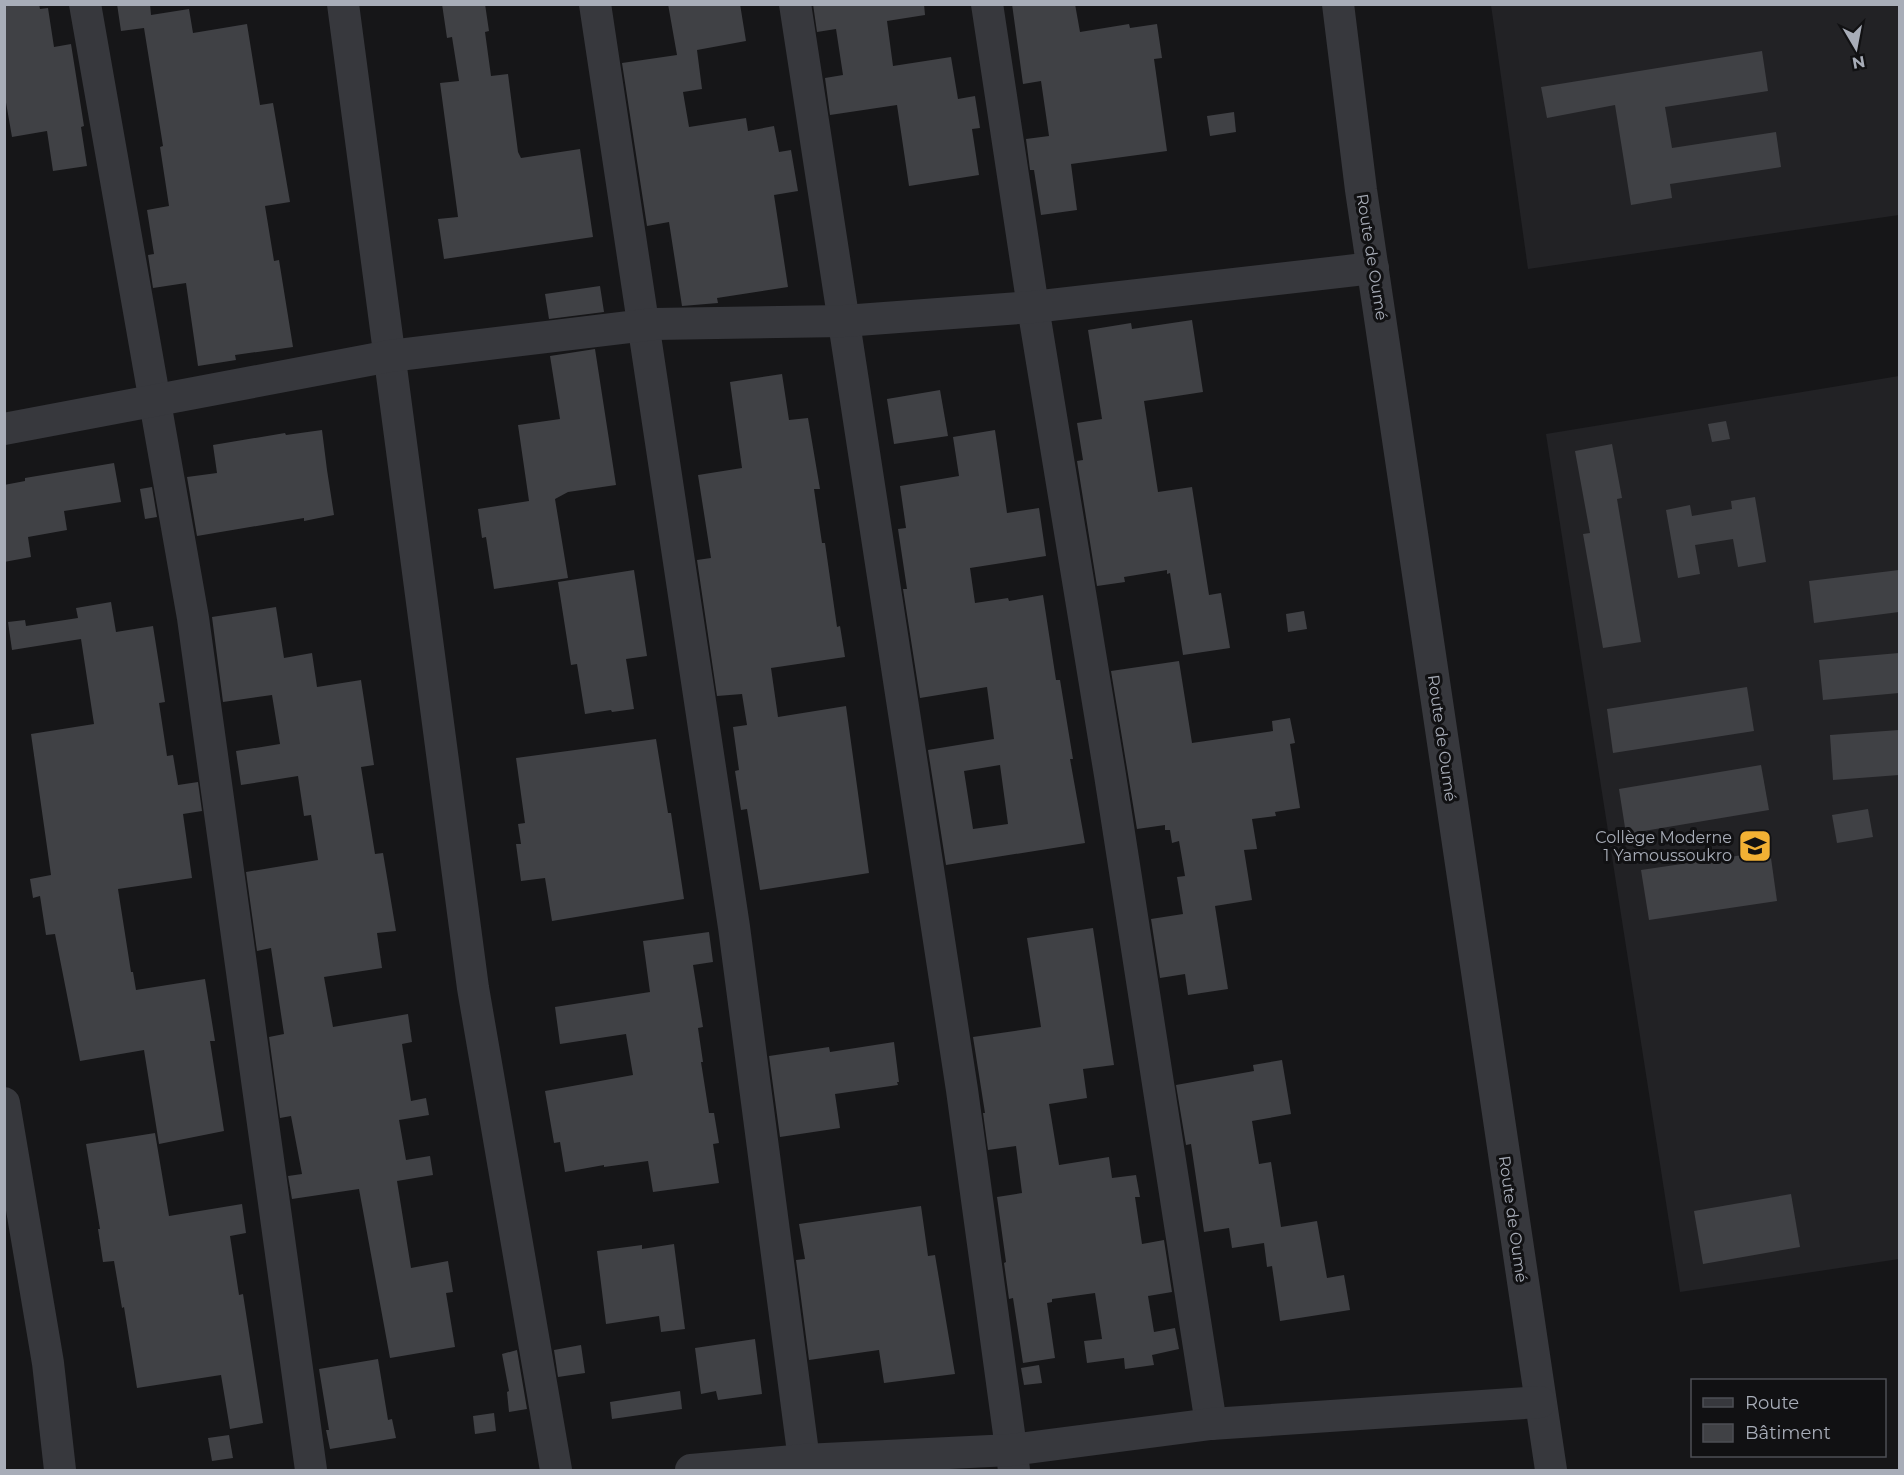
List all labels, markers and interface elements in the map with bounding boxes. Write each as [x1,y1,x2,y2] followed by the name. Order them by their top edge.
[1826,18,1886,78] north arrow
[1850,52,1867,73] text: N
[1353,192,1391,322] street label: Route de Oumé
[1424,673,1460,803] street label: Route de Oumé
[1595,828,1732,865] place label: Collège Moderne 1 Yamoussoukro
[1737,828,1773,864] school or university icon: Collège Moderne 1 Yamoussoukro
[1495,1154,1531,1284] street label: Route de Oumé
[1691,1379,1886,1457] legend
[1745,1392,1799,1414] text: Route
[1745,1422,1831,1444] text: Bâtiment

